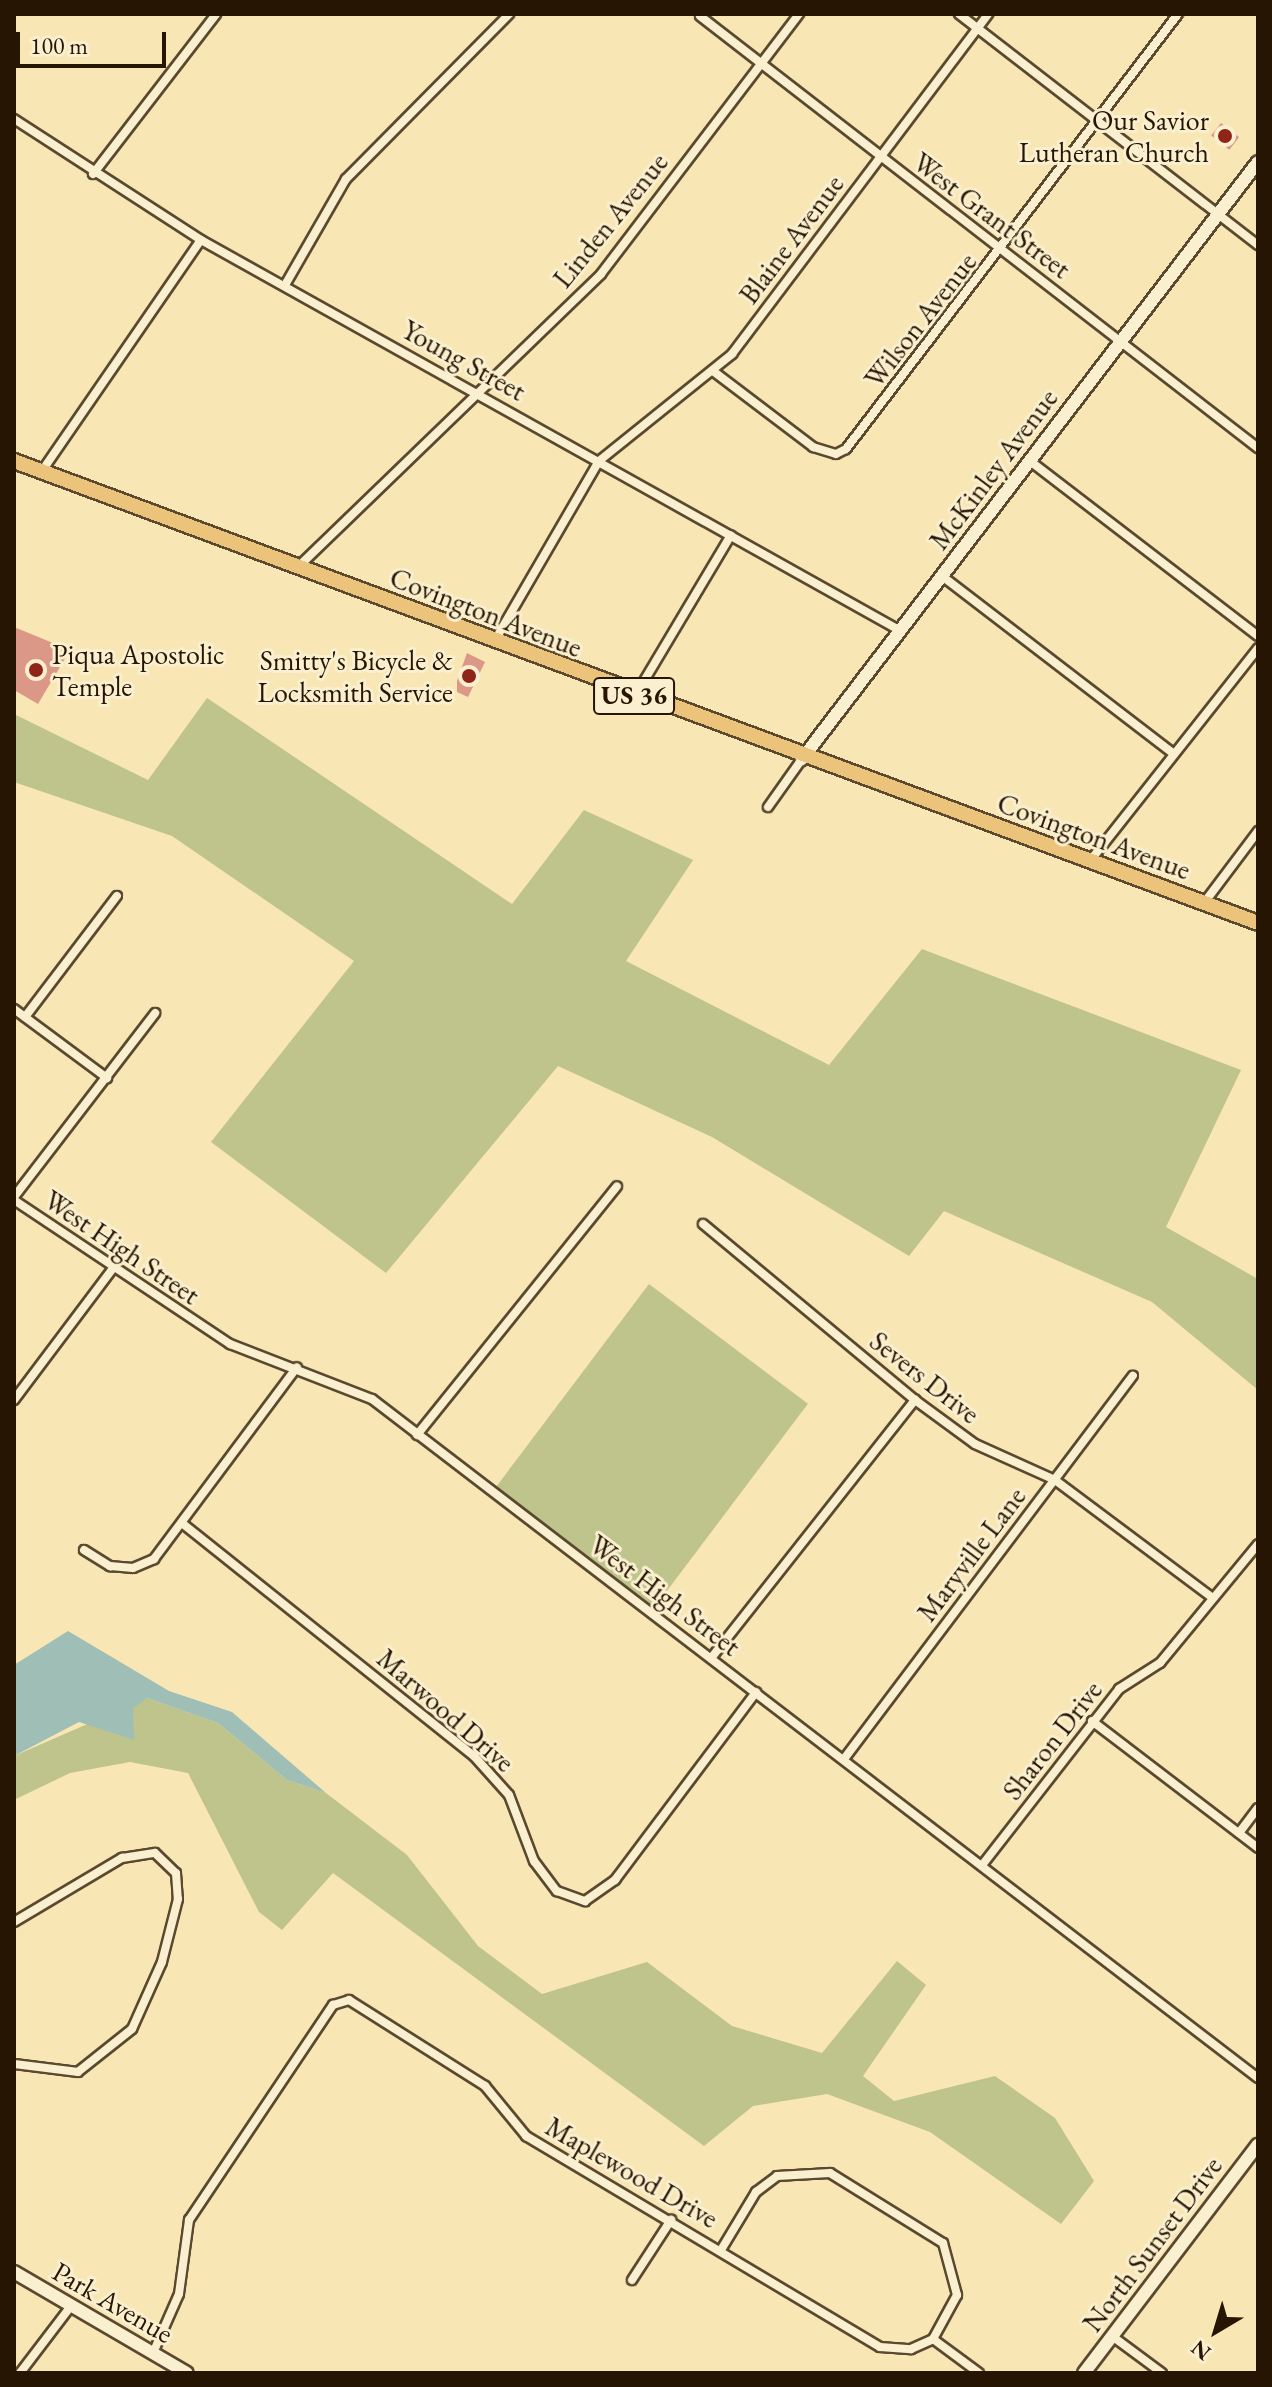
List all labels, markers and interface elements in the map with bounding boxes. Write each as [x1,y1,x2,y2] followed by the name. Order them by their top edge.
[20,16,170,66] scale bar
[30,30,88,61] text: 100 m
[1019,103,1209,169] place label: Our Savior Lutheran Church
[1216,127,1234,145] marker: Our Savior Lutheran Church
[906,145,1078,285] street label: West Grant Street
[545,146,675,294] street label: Linden Avenue
[732,168,850,310] street label: Blaine Avenue
[857,246,983,394] street label: Wilson Avenue
[396,312,532,408] street label: Young Street
[922,382,1064,556] street label: McKinley Avenue
[385,560,587,664] street label: Covington Avenue
[52,637,224,703] place label: Piqua Apostolic Temple
[258,643,453,709] place label: Smitty's Bicycle & Locksmith Service
[27,661,45,679] marker: Piqua Apostolic Temple
[460,667,478,685] marker: Smitty's Bicycle & Locksmith Service
[592,674,676,718] road number: US 36
[993,786,1195,886] street label: Covington Avenue
[38,1183,206,1311] street label: West High Street
[863,1324,987,1430] street label: Severs Drive
[910,1480,1032,1628] street label: Maryville Lane
[583,1527,747,1663] street label: West High Street
[370,1641,522,1779] street label: Marwood Drive
[995,1674,1109,1806] street label: Sharon Drive
[540,2109,724,2235] street label: Maplewood Drive
[1075,2150,1229,2338] street label: North Sunset Drive
[47,2254,179,2350] street label: Park Avenue
[1176,2291,1256,2371] north arrow
[1185,2333,1217,2367] text: N

